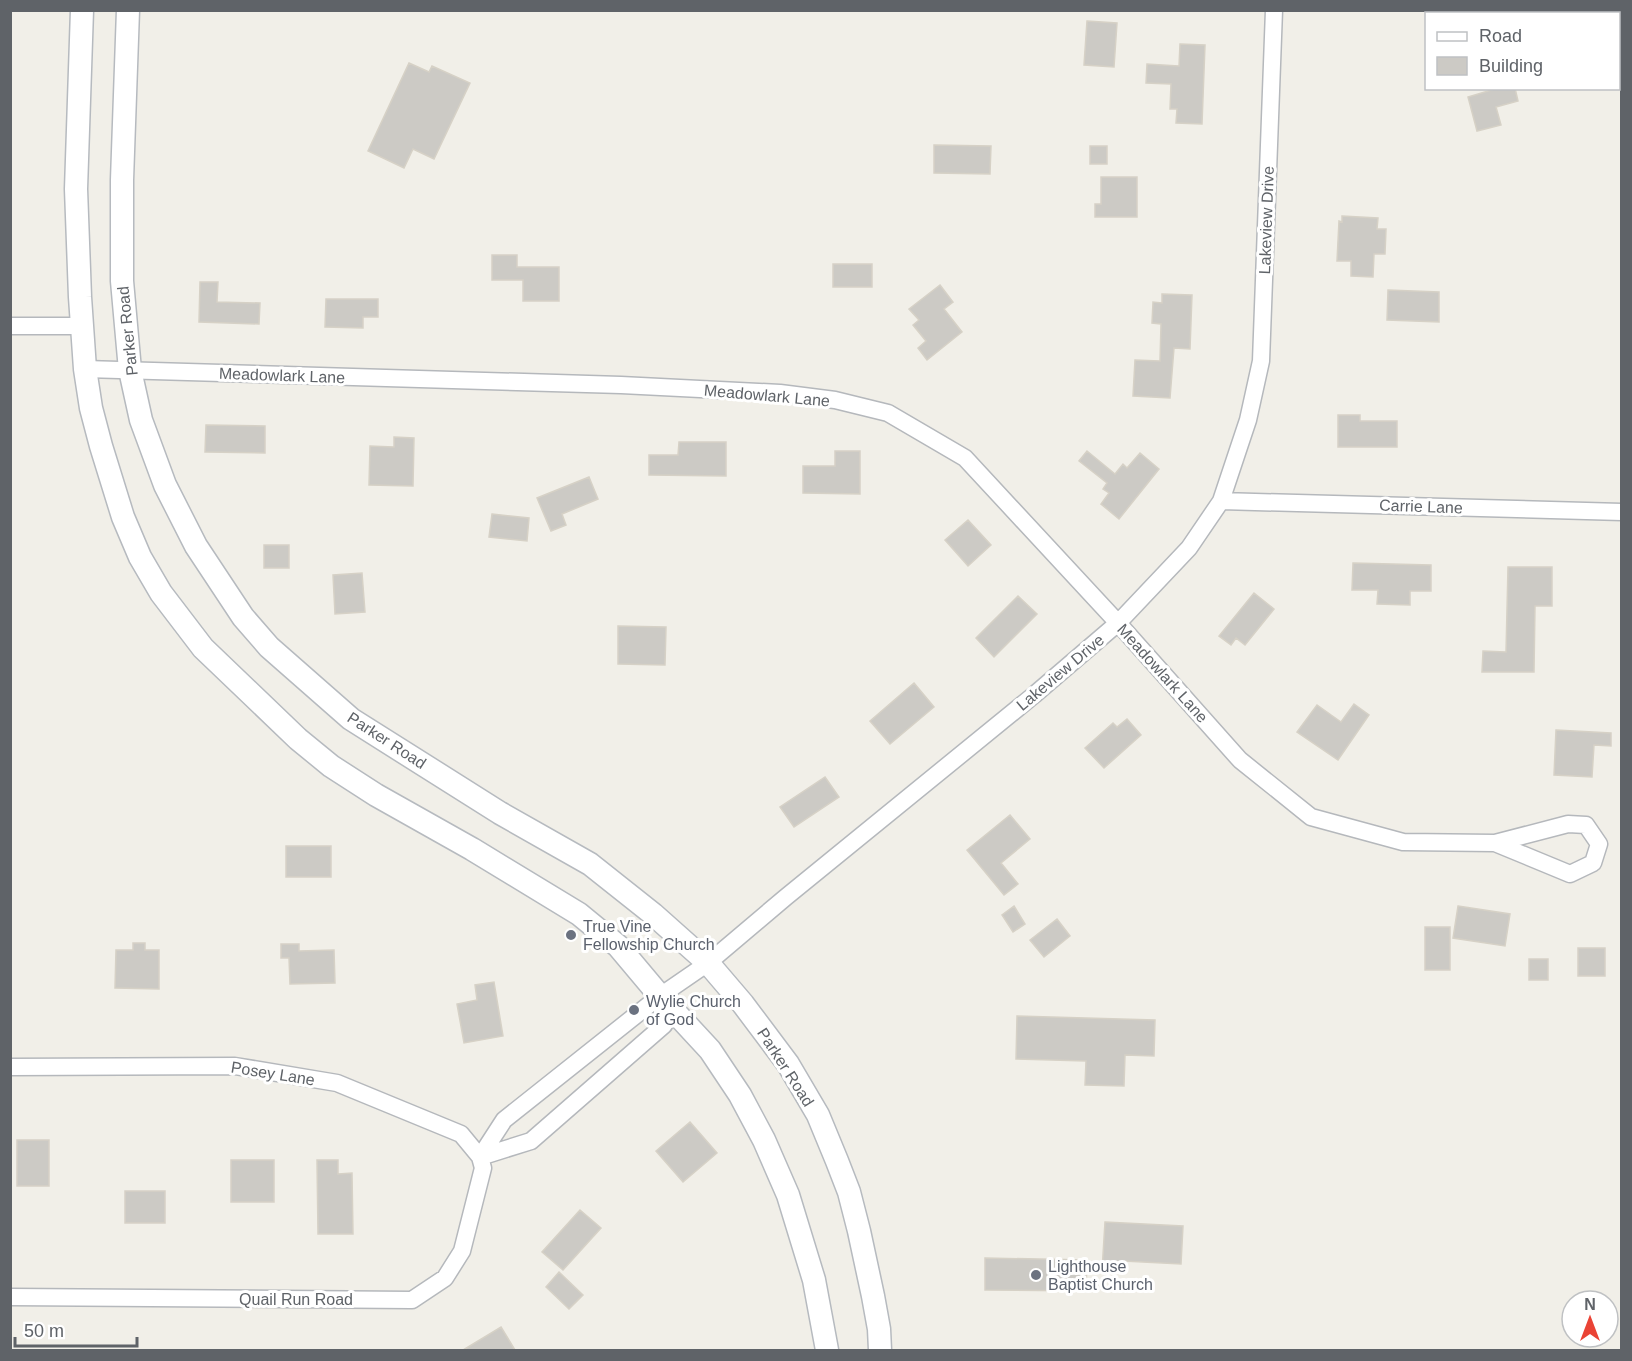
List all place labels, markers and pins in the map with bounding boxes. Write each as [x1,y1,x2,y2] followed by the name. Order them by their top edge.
[583,918,715,953] place label: True Vine Fellowship Church
[564,928,578,942] marker: True Vine Fellowship Church
[646,993,741,1028] place label: Wylie Church of God
[627,1003,641,1017] marker: Wylie Church of God
[1048,1258,1153,1293] place label: Lighthouse Baptist Church
[1029,1268,1043,1282] marker: Lighthouse Baptist Church

